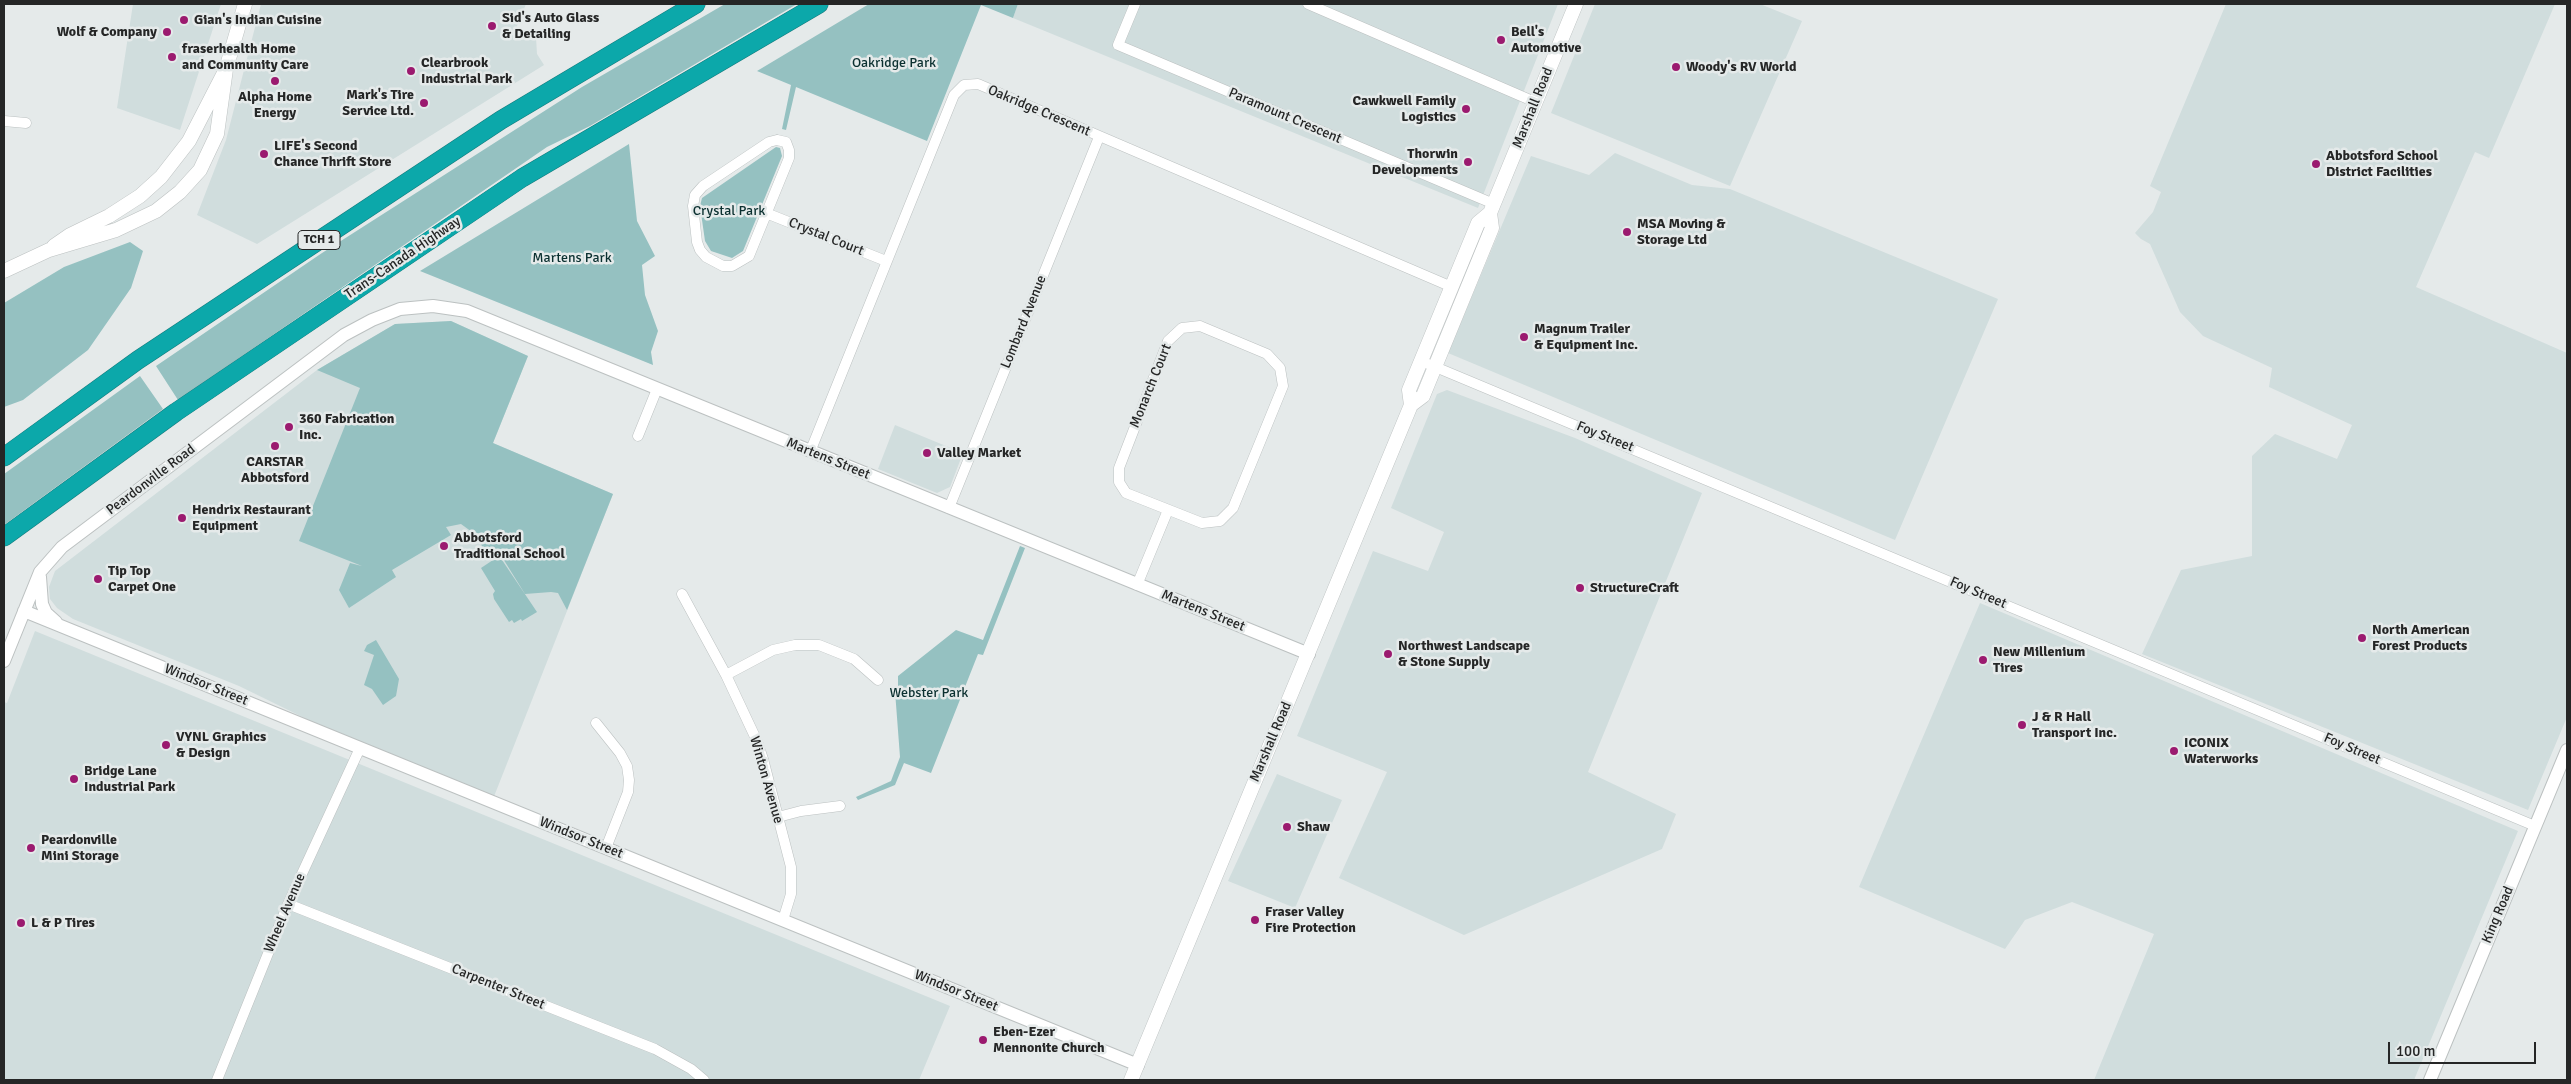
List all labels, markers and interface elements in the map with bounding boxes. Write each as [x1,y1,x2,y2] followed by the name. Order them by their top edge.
[502,10,599,42] place label: Sid's Auto Glass & Detailing
[194,12,322,28] place label: Gian's Indian Cuisine
[178,14,190,26] marker: Gian's Indian Cuisine
[486,20,498,32] marker: Sid's Auto Glass & Detailing
[57,24,157,40] place label: Wolf & Company
[1511,24,1581,56] place label: Bell's Automotive
[161,26,173,38] marker: Wolf & Company
[1495,34,1507,46] marker: Bell's Automotive
[182,41,309,74] place label: fraserhealth Home and Community Care
[166,51,178,63] marker: fraserhealth Home and Community Care
[421,55,512,88] place label: Clearbrook Industrial Park
[852,55,936,71] park label: Oakridge Park
[1686,59,1796,75] place label: Woody's RV World
[1670,61,1682,73] marker: Woody's RV World
[405,65,417,77] marker: Clearbrook Industrial Park
[1509,65,1557,151] street label: Marshall Road
[269,75,281,87] marker: Alpha Home Energy
[985,82,1093,140] street label: Oakridge Crescent
[1226,85,1344,147] street label: Paramount Crescent
[342,87,414,120] place label: Mark's Tire Service Ltd.
[238,89,312,121] place label: Alpha Home Energy
[1353,93,1456,125] place label: Cawkwell Family Logistics
[418,97,430,109] marker: Mark's Tire Service Ltd.
[1460,103,1472,115] marker: Cawkwell Family Logistics
[274,138,391,170] place label: LIFE's Second Chance Thrift Store
[1372,146,1458,178] place label: Thorwin Developments
[258,148,270,160] marker: LIFE's Second Chance Thrift Store
[2326,148,2438,180] place label: Abbotsford School District Facilities
[1462,156,1474,168] marker: Thorwin Developments
[2310,158,2322,170] marker: Abbotsford School District Facilities
[693,203,765,219] park label: Crystal Park
[342,213,464,303] street label: Trans-Canada Highway
[786,214,866,260] street label: Crystal Court
[1637,216,1725,248] place label: MSA Moving & Storage Ltd
[1621,226,1633,238] marker: MSA Moving & Storage Ltd
[298,230,340,250] road number: TCH 1
[532,250,612,266] park label: Martens Park
[998,273,1050,371] street label: Lombard Avenue
[1534,321,1638,354] place label: Magnum Trailer & Equipment Inc.
[1518,331,1530,343] marker: Magnum Trailer & Equipment Inc.
[1127,342,1175,430] street label: Monarch Court
[299,411,394,444] place label: 360 Fabrication Inc.
[1574,418,1636,456] street label: Foy Street
[283,421,295,433] marker: 360 Fabrication Inc.
[784,435,872,483] street label: Martens Street
[269,440,281,452] marker: CARSTAR Abbotsford
[103,441,199,519] street label: Peardonville Road
[937,445,1021,461] place label: Valley Market
[921,447,933,459] marker: Valley Market
[241,454,309,487] place label: CARSTAR Abbotsford
[192,502,311,534] place label: Hendrix Restaurant Equipment
[176,512,188,524] marker: Hendrix Restaurant Equipment
[454,530,565,562] place label: Abbotsford Traditional School
[438,540,450,552] marker: Abbotsford Traditional School
[108,563,176,596] place label: Tip Top Carpet One
[92,573,104,585] marker: Tip Top Carpet One
[1947,574,2009,612] street label: Foy Street
[1590,580,1679,596] place label: StructureCraft
[1574,582,1586,594] marker: StructureCraft
[1159,587,1247,635] street label: Martens Street
[2372,622,2470,654] place label: North American Forest Products
[2356,632,2368,644] marker: North American Forest Products
[1398,638,1530,670] place label: Northwest Landscape & Stone Supply
[1993,644,2085,676] place label: New Millenium Tires
[1382,648,1394,660] marker: Northwest Landscape & Stone Supply
[1977,654,1989,666] marker: New Millenium Tires
[162,661,250,709] street label: Windsor Street
[890,685,968,701] park label: Webster Park
[1247,699,1295,785] street label: Marshall Road
[2032,709,2117,742] place label: J & R Hall Transport Inc.
[2016,719,2028,731] marker: J & R Hall Transport Inc.
[176,729,266,762] place label: VYNL Graphics & Design
[2321,730,2383,768] street label: Foy Street
[746,734,786,826] street label: Winton Avenue
[2184,735,2258,768] place label: ICONIX Waterworks
[160,739,172,751] marker: VYNL Graphics & Design
[2168,745,2180,757] marker: ICONIX Waterworks
[84,763,175,796] place label: Bridge Lane Industrial Park
[68,773,80,785] marker: Bridge Lane Industrial Park
[537,814,625,862] street label: Windsor Street
[1297,819,1330,835] place label: Shaw
[1281,821,1293,833] marker: Shaw
[41,832,119,864] place label: Peardonville Mini Storage
[25,842,37,854] marker: Peardonville Mini Storage
[261,871,309,955] street label: Wheel Avenue
[2479,884,2517,946] street label: King Road
[1265,904,1356,936] place label: Fraser Valley Fire Protection
[1249,914,1261,926] marker: Fraser Valley Fire Protection
[31,915,95,931] place label: L & P Tires
[15,917,27,929] marker: L & P Tires
[449,961,547,1013] street label: Carpenter Street
[912,967,1000,1015] street label: Windsor Street
[993,1024,1105,1056] place label: Eben-Ezer Mennonite Church
[2391,1032,2538,1064] scale bar
[977,1034,989,1046] marker: Eben-Ezer Mennonite Church
[2396,1042,2436,1060] text: 100 m

